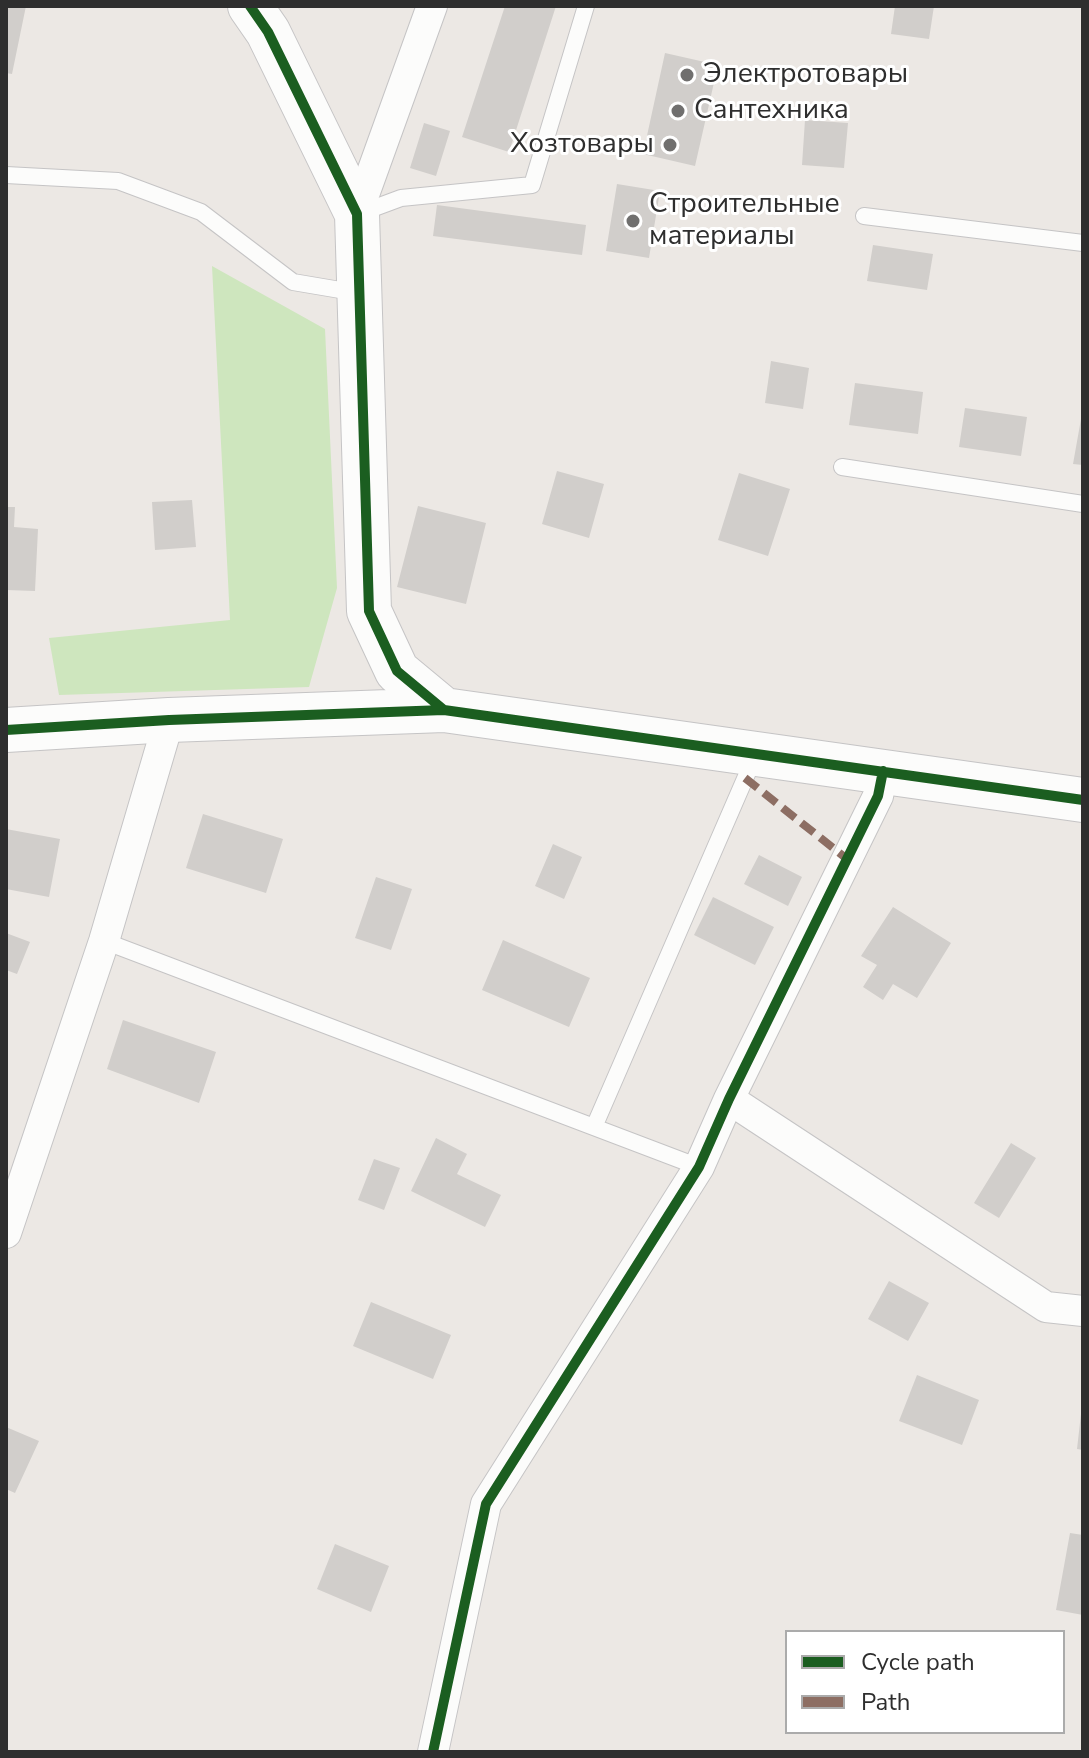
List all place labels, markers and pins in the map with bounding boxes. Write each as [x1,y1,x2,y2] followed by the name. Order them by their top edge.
[703,58,908,92] place label: Электротовары
[678,66,696,84] marker: Электротовары
[694,94,849,128] place label: Сантехника
[669,102,687,120] marker: Сантехника
[510,128,654,162] place label: Хозтовары
[661,136,679,154] marker: Хозтовары
[649,188,840,254] place label: Строительные материалы
[624,212,642,230] marker: Строительные материалы

